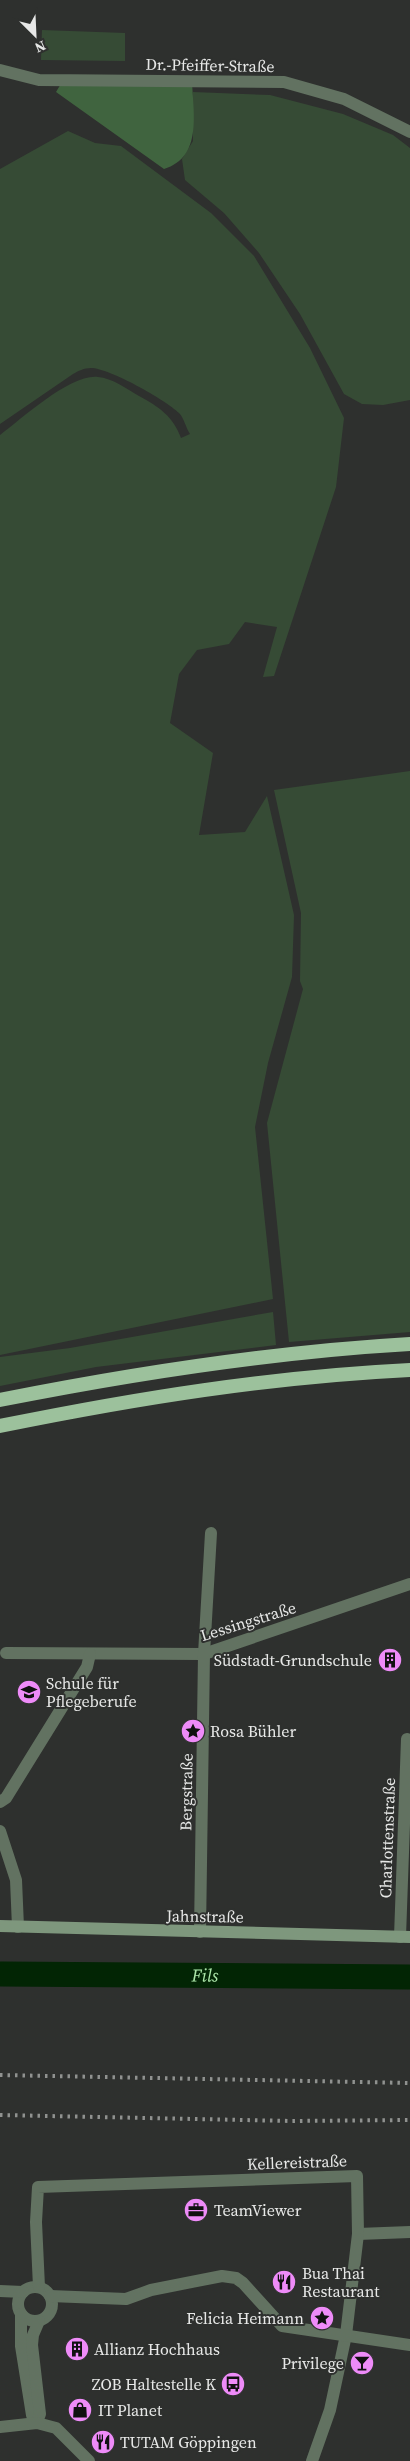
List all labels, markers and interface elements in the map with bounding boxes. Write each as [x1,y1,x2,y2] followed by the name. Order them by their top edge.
[10,10,60,60] north arrow
[32,36,49,58] text: N
[145,53,275,77] street label: Dr.-Pfeiffer-Straße
[198,1596,298,1646] street label: Lessingstraße
[377,1647,403,1673] building icon: Südstadt-Grundschule
[214,1649,372,1671] place label: Südstadt-Grundschule
[46,1672,137,1712] place label: Schule für Pflegeberufe
[16,1679,42,1705] school or university icon: Schule für Pflegeberufe
[180,1718,206,1744] place icon: Rosa Bühler
[210,1720,296,1742] place label: Rosa Bühler
[174,1753,198,1831] street label: Bergstraße
[374,1777,400,1899] street label: Charlottenstraße
[165,1904,244,1928] street label: Jahnstraße
[190,1962,219,1988] water label: Fils
[247,2149,347,2175] street label: Kellereistraße
[183,2197,209,2223] office icon: TeamViewer
[214,2199,302,2221] place label: TeamViewer
[302,2262,380,2302] place label: Bua Thai Restaurant
[271,2269,297,2295] restaurant icon: Bua Thai Restaurant
[309,2305,335,2331] place icon: Felicia Heimann
[186,2307,304,2329] place label: Felicia Heimann
[64,2336,90,2362] building icon: Allianz Hochhaus
[94,2338,220,2360] place label: Allianz Hochhaus
[349,2350,375,2376] bar icon: Privilege
[281,2352,344,2374] place label: Privilege
[220,2371,246,2397] bus stop icon: ZOB Haltestelle K
[92,2373,216,2395] place label: ZOB Haltestelle K
[67,2397,93,2423] shop icon: IT Planet
[98,2399,163,2421] place label: IT Planet
[90,2429,116,2455] restaurant icon: TUTAM Göppingen
[120,2431,257,2453] place label: TUTAM Göppingen

